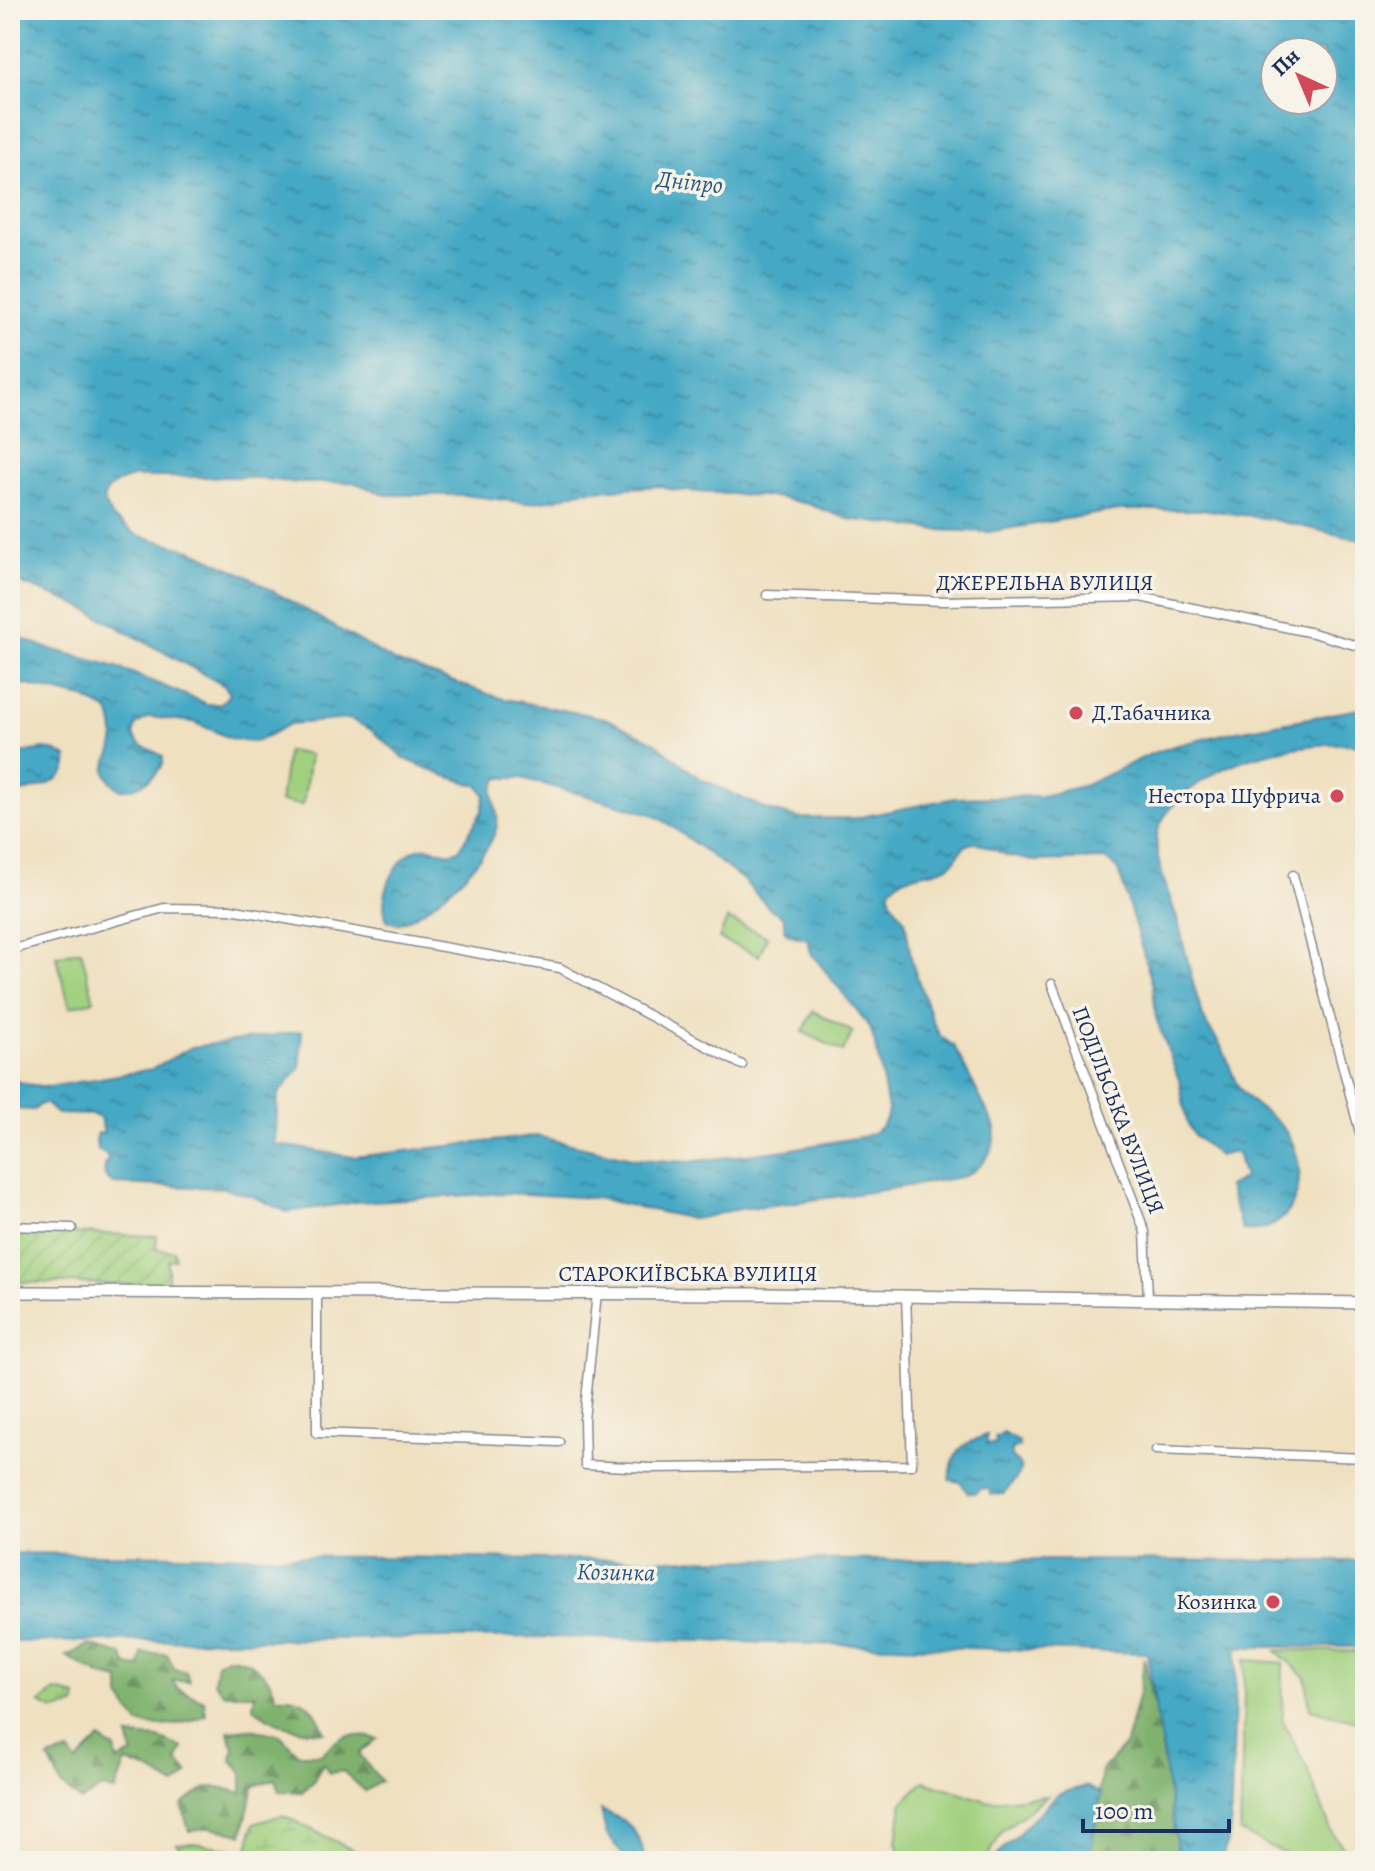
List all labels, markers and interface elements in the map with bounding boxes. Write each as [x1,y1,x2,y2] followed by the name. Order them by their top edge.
[1259,36,1339,116] north arrow
[1265,42,1307,83] text: Пн
[654,162,724,201] water label: Дніпро
[936,568,1154,598] street label: ДЖЕРЕЛЬНА ВУЛИЦЯ
[1092,698,1212,728] place label: Д.Табачника
[1067,704,1085,722] marker: Д.Табачника
[1147,781,1322,811] place label: Нестора Шуфрича
[1328,787,1346,805] marker: Нестора Шуфрича
[1065,1002,1171,1218] street label: ПОДІЛЬСЬКА ВУЛИЦЯ
[559,1259,817,1289] street label: СТАРОКИЇВСЬКА ВУЛИЦЯ
[576,1555,656,1589] water label: Козинка
[1176,1587,1258,1617] place label: Козинка
[1264,1593,1282,1611] marker: Козинка
[1083,1783,1229,1833] scale bar
[1095,1795,1154,1827] text: 100 m

